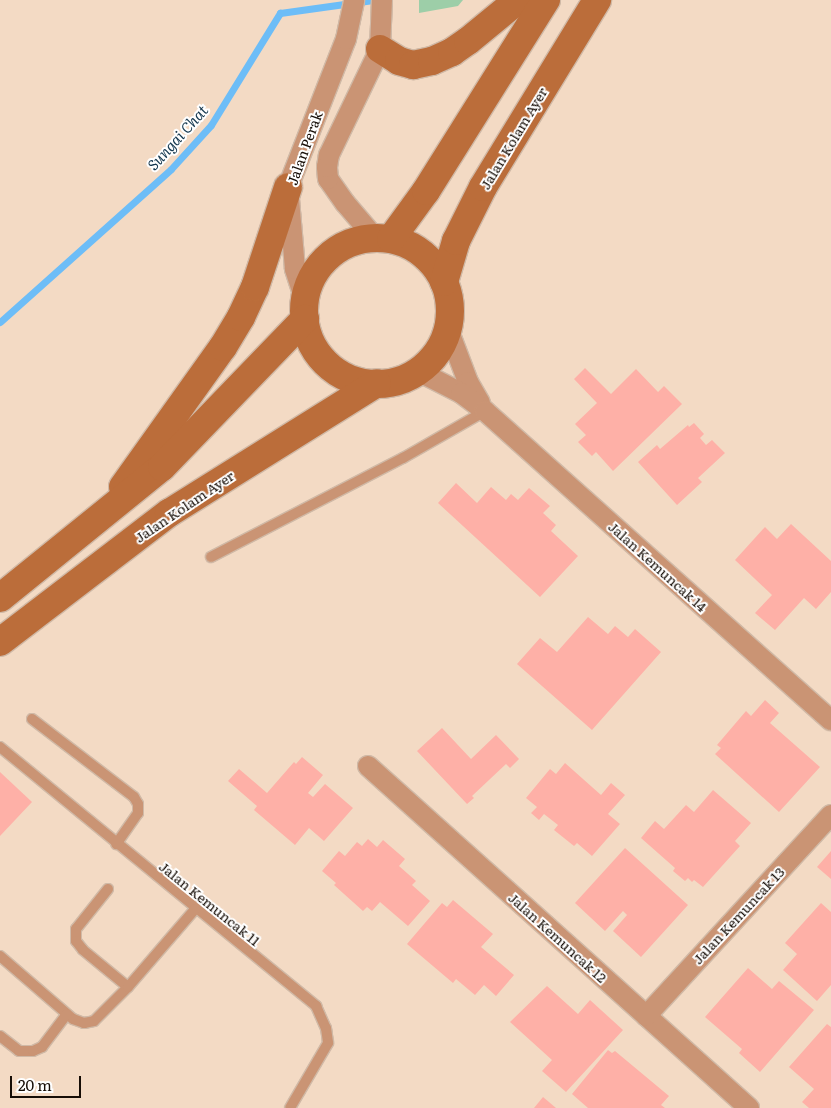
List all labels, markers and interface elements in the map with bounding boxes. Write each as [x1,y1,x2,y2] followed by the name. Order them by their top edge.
[476,84,550,192] street label: Jalan Kolam Ayer
[143,101,211,173] water label: Sungai Chat
[283,109,325,187] street label: Jalan Perak
[131,467,237,545] street label: Jalan Kolam Ayer
[605,517,711,615] street label: Jalan Kemuncak 14
[156,857,264,949] street label: Jalan Kemuncak 11
[689,863,787,967] street label: Jalan Kemuncak 13
[505,889,611,985] street label: Jalan Kemuncak 12
[12,1066,84,1098] scale bar
[18,1073,52,1096] text: 20 m

